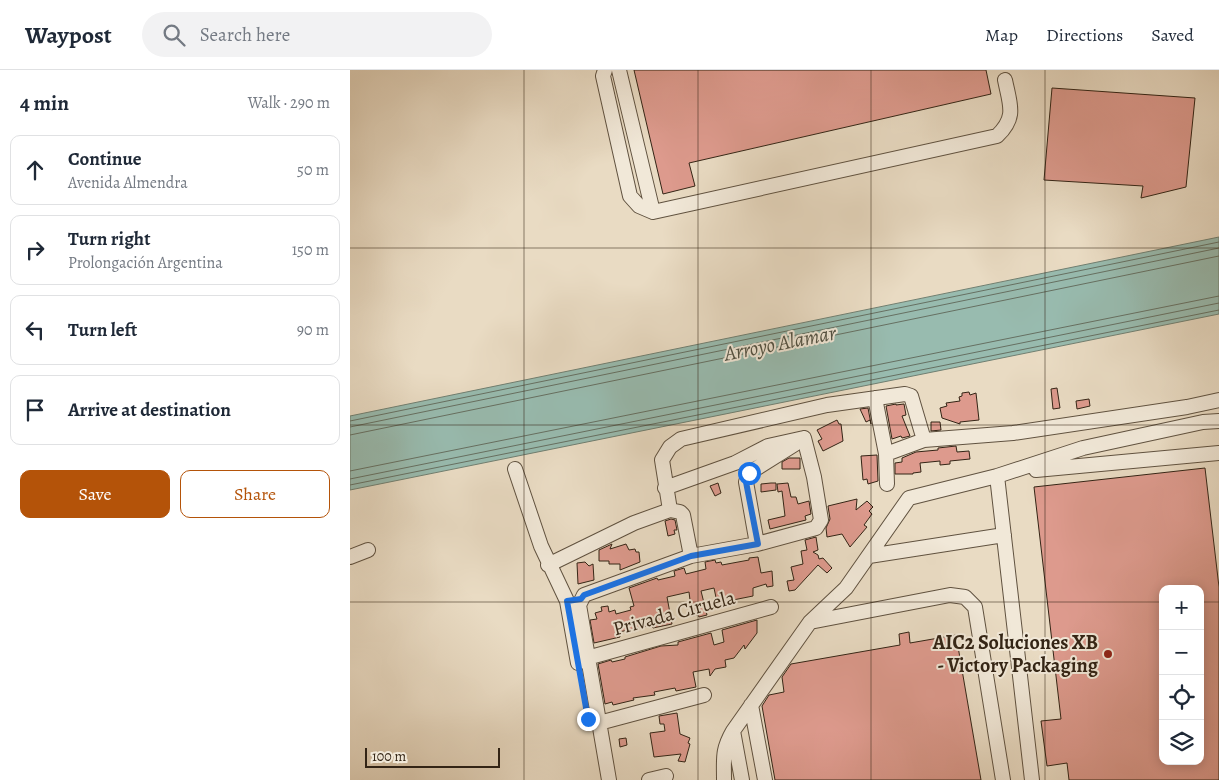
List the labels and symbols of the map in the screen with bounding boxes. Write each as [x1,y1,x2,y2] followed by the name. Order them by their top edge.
[721,318,839,368] water label: Arroyo Alamar
[738,462,761,485] route start
[610,584,739,642] street label: Privada Ciruela
[932,629,1099,679] place label: AIC2 Soluciones XB - Victory Packaging
[1102,648,1114,660] marker: AIC2 Soluciones XB - Victory Packaging
[577,708,600,731] route end
[365,745,500,768] scale bar

